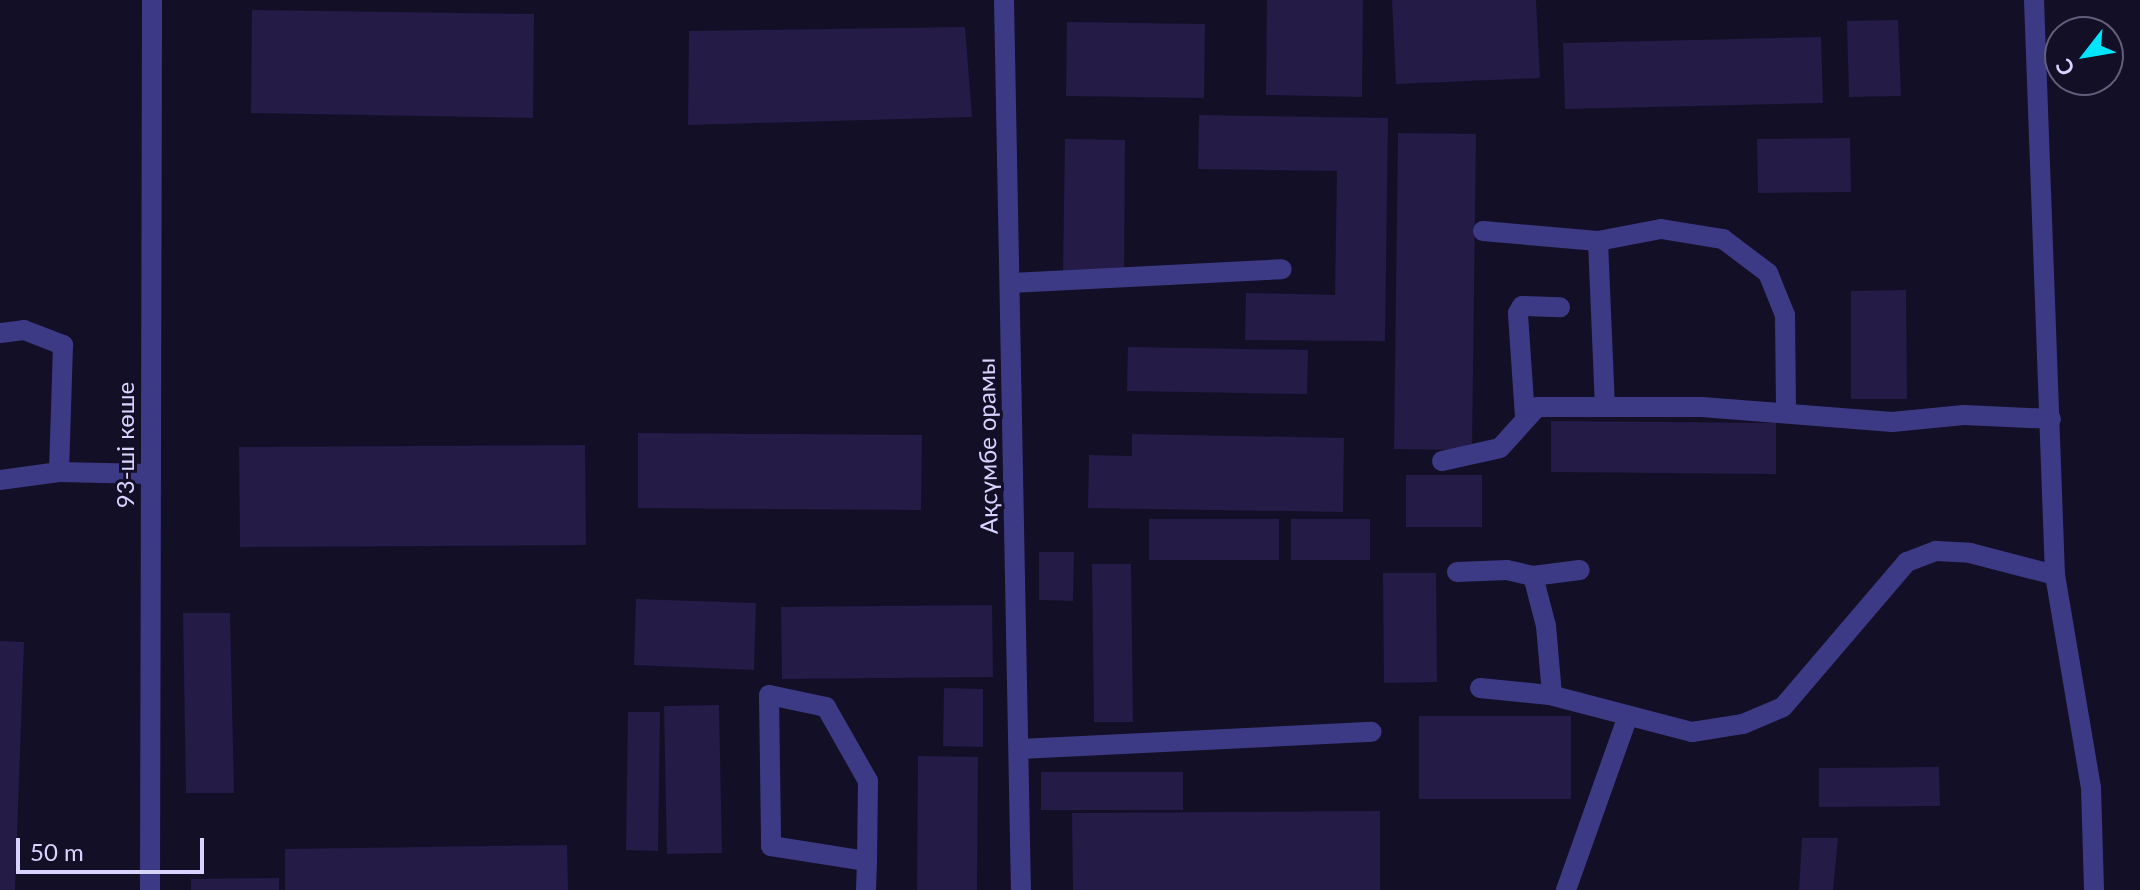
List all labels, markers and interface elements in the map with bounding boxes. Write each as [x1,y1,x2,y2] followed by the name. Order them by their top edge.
[2044,16,2124,96] north arrow
[2049,54,2080,81] text: С
[971,358,1003,534] street label: Ақсүмбе орамы
[111,382,139,508] street label: 93-ші көше
[20,822,208,872] scale bar
[30,837,84,866] text: 50 m

